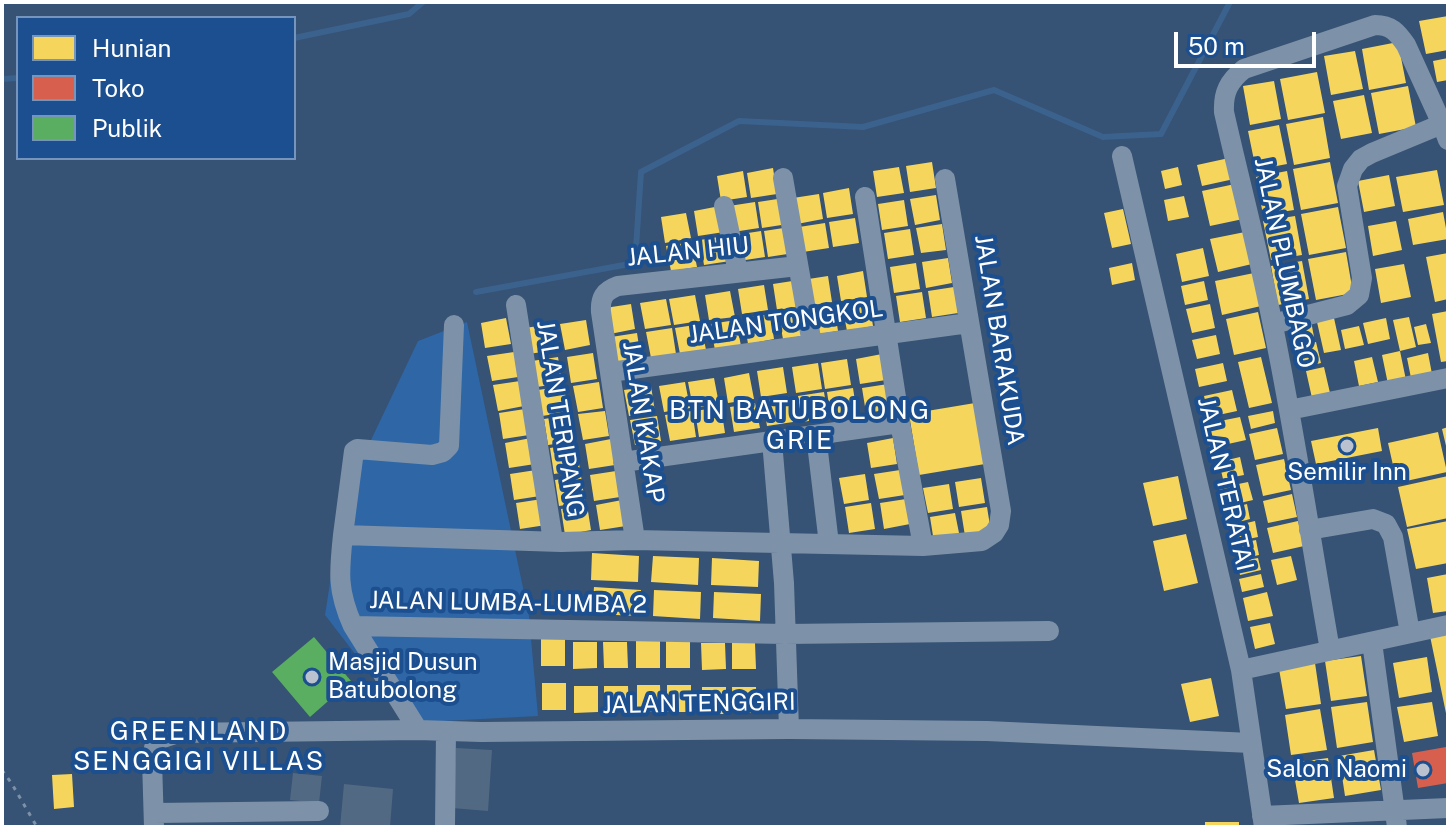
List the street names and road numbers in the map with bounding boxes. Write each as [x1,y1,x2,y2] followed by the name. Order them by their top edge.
[1248,155,1320,371] street label: JALAN PLUMBAGO
[626,231,750,273] street label: JALAN HIU
[968,233,1030,447] street label: JALAN BARAKUDA
[687,294,885,350] street label: JALAN TONGKOL
[530,318,590,520] street label: JALAN TERIPANG
[616,339,670,505] street label: JALAN KAKAP
[1191,394,1259,574] street label: JALAN TERATAI
[369,586,647,620] street label: JALAN LUMBA-LUMBA 2
[602,688,796,720] street label: JALAN TENGGIRI

